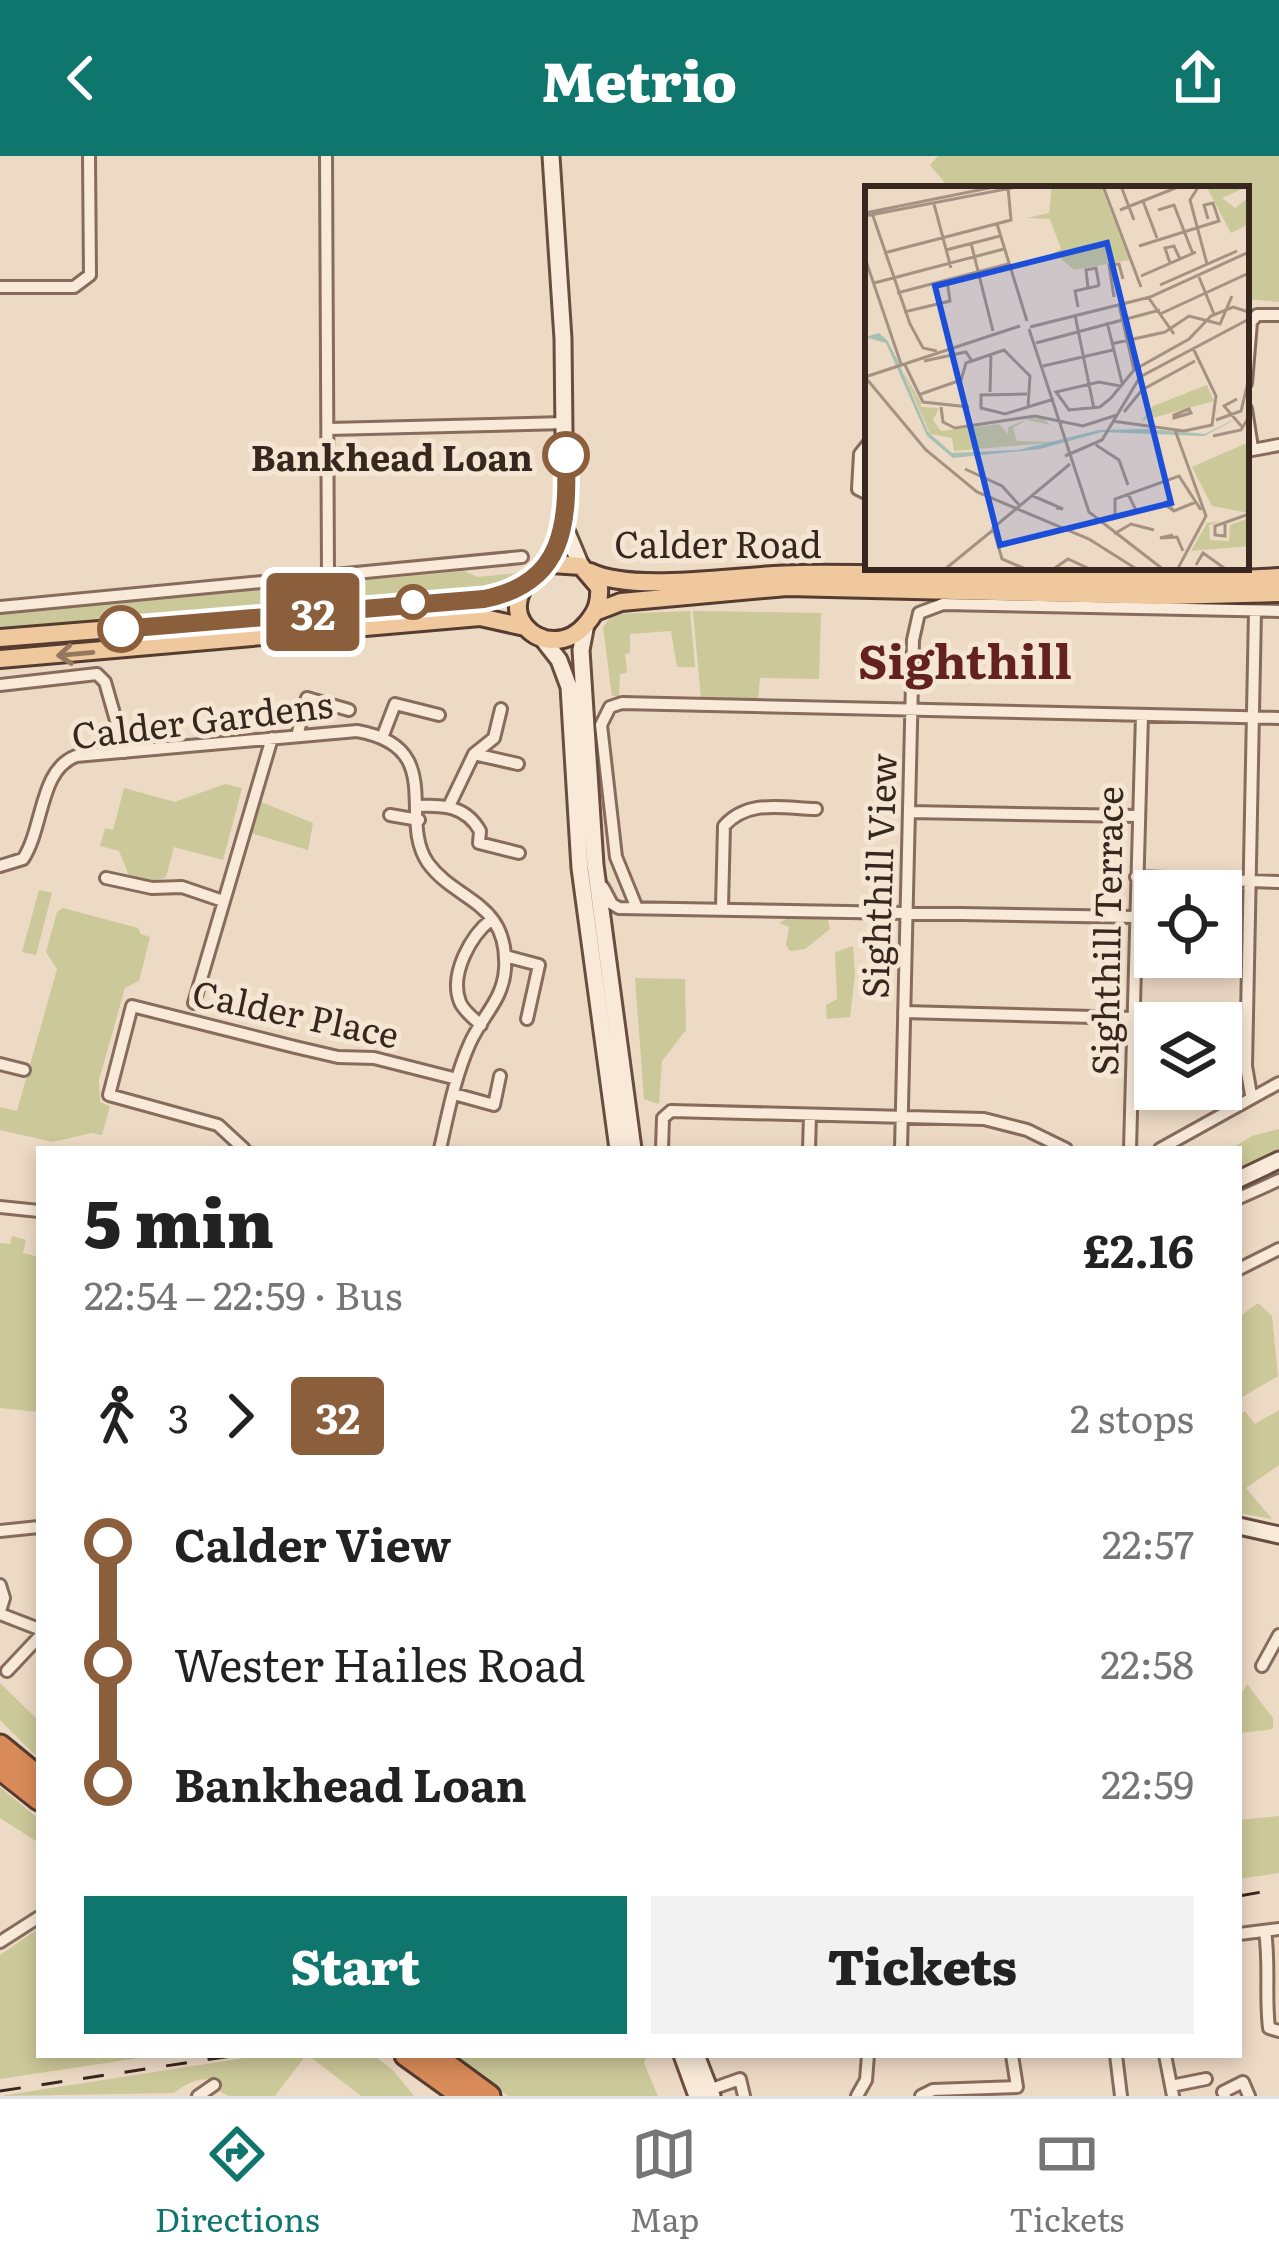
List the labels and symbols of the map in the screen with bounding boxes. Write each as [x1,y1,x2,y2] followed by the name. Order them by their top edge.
[865,186,1249,570] inset map
[251,429,533,482] place label: Bankhead Loan
[544,433,588,477] marker: Bankhead Loan
[614,516,822,569] street label: Calder Road
[259,573,367,651] line badge: 32
[397,586,429,618] unlabelled marker
[99,607,143,651] unlabelled marker
[858,623,1072,694] district label: Sighthill
[56,643,95,666] one-way arrow
[68,676,336,760] street label: Calder Gardens
[846,753,908,999] street label: Sighthill View
[1076,786,1134,1076] street label: Sighthill Terrace
[188,964,404,1060] street label: Calder Place

